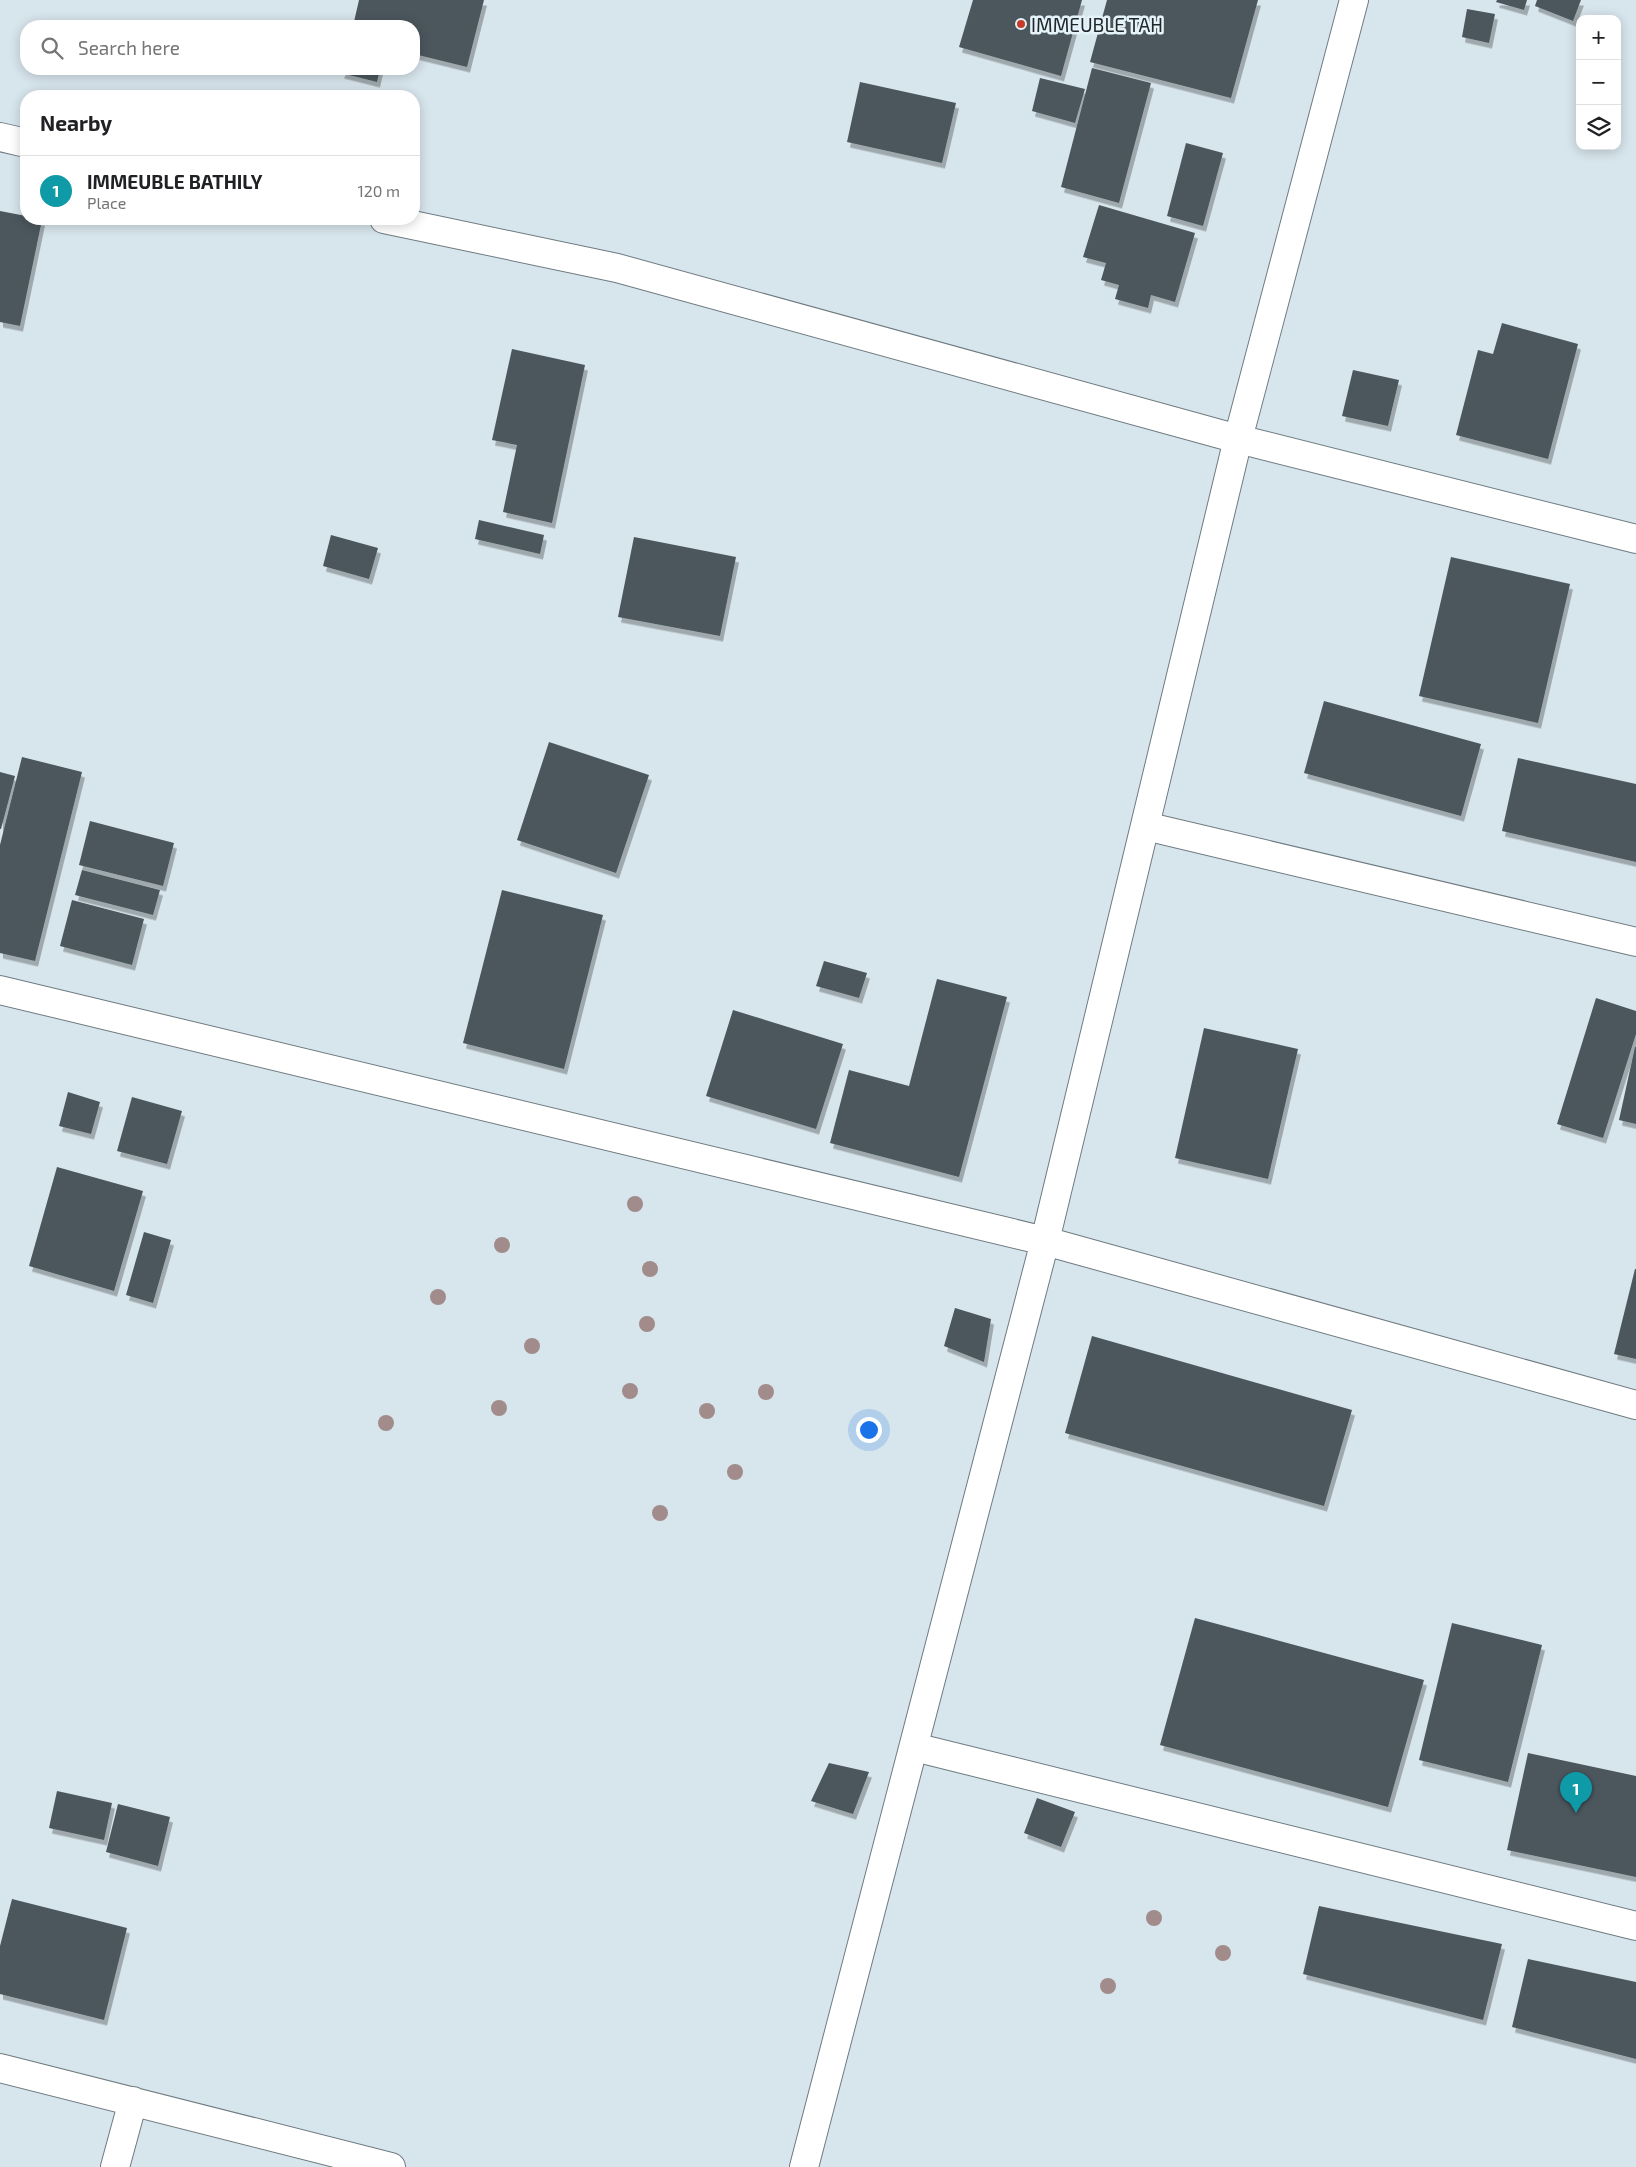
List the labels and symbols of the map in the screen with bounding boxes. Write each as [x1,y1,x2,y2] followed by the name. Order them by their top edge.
[1031,13,1163,36] place label: IMMEUBLE TAH
[1015,18,1027,30] marker: IMMEUBLE TAH
[856,1417,882,1443] your location
[1560,1772,1592,1813] pin: 1

